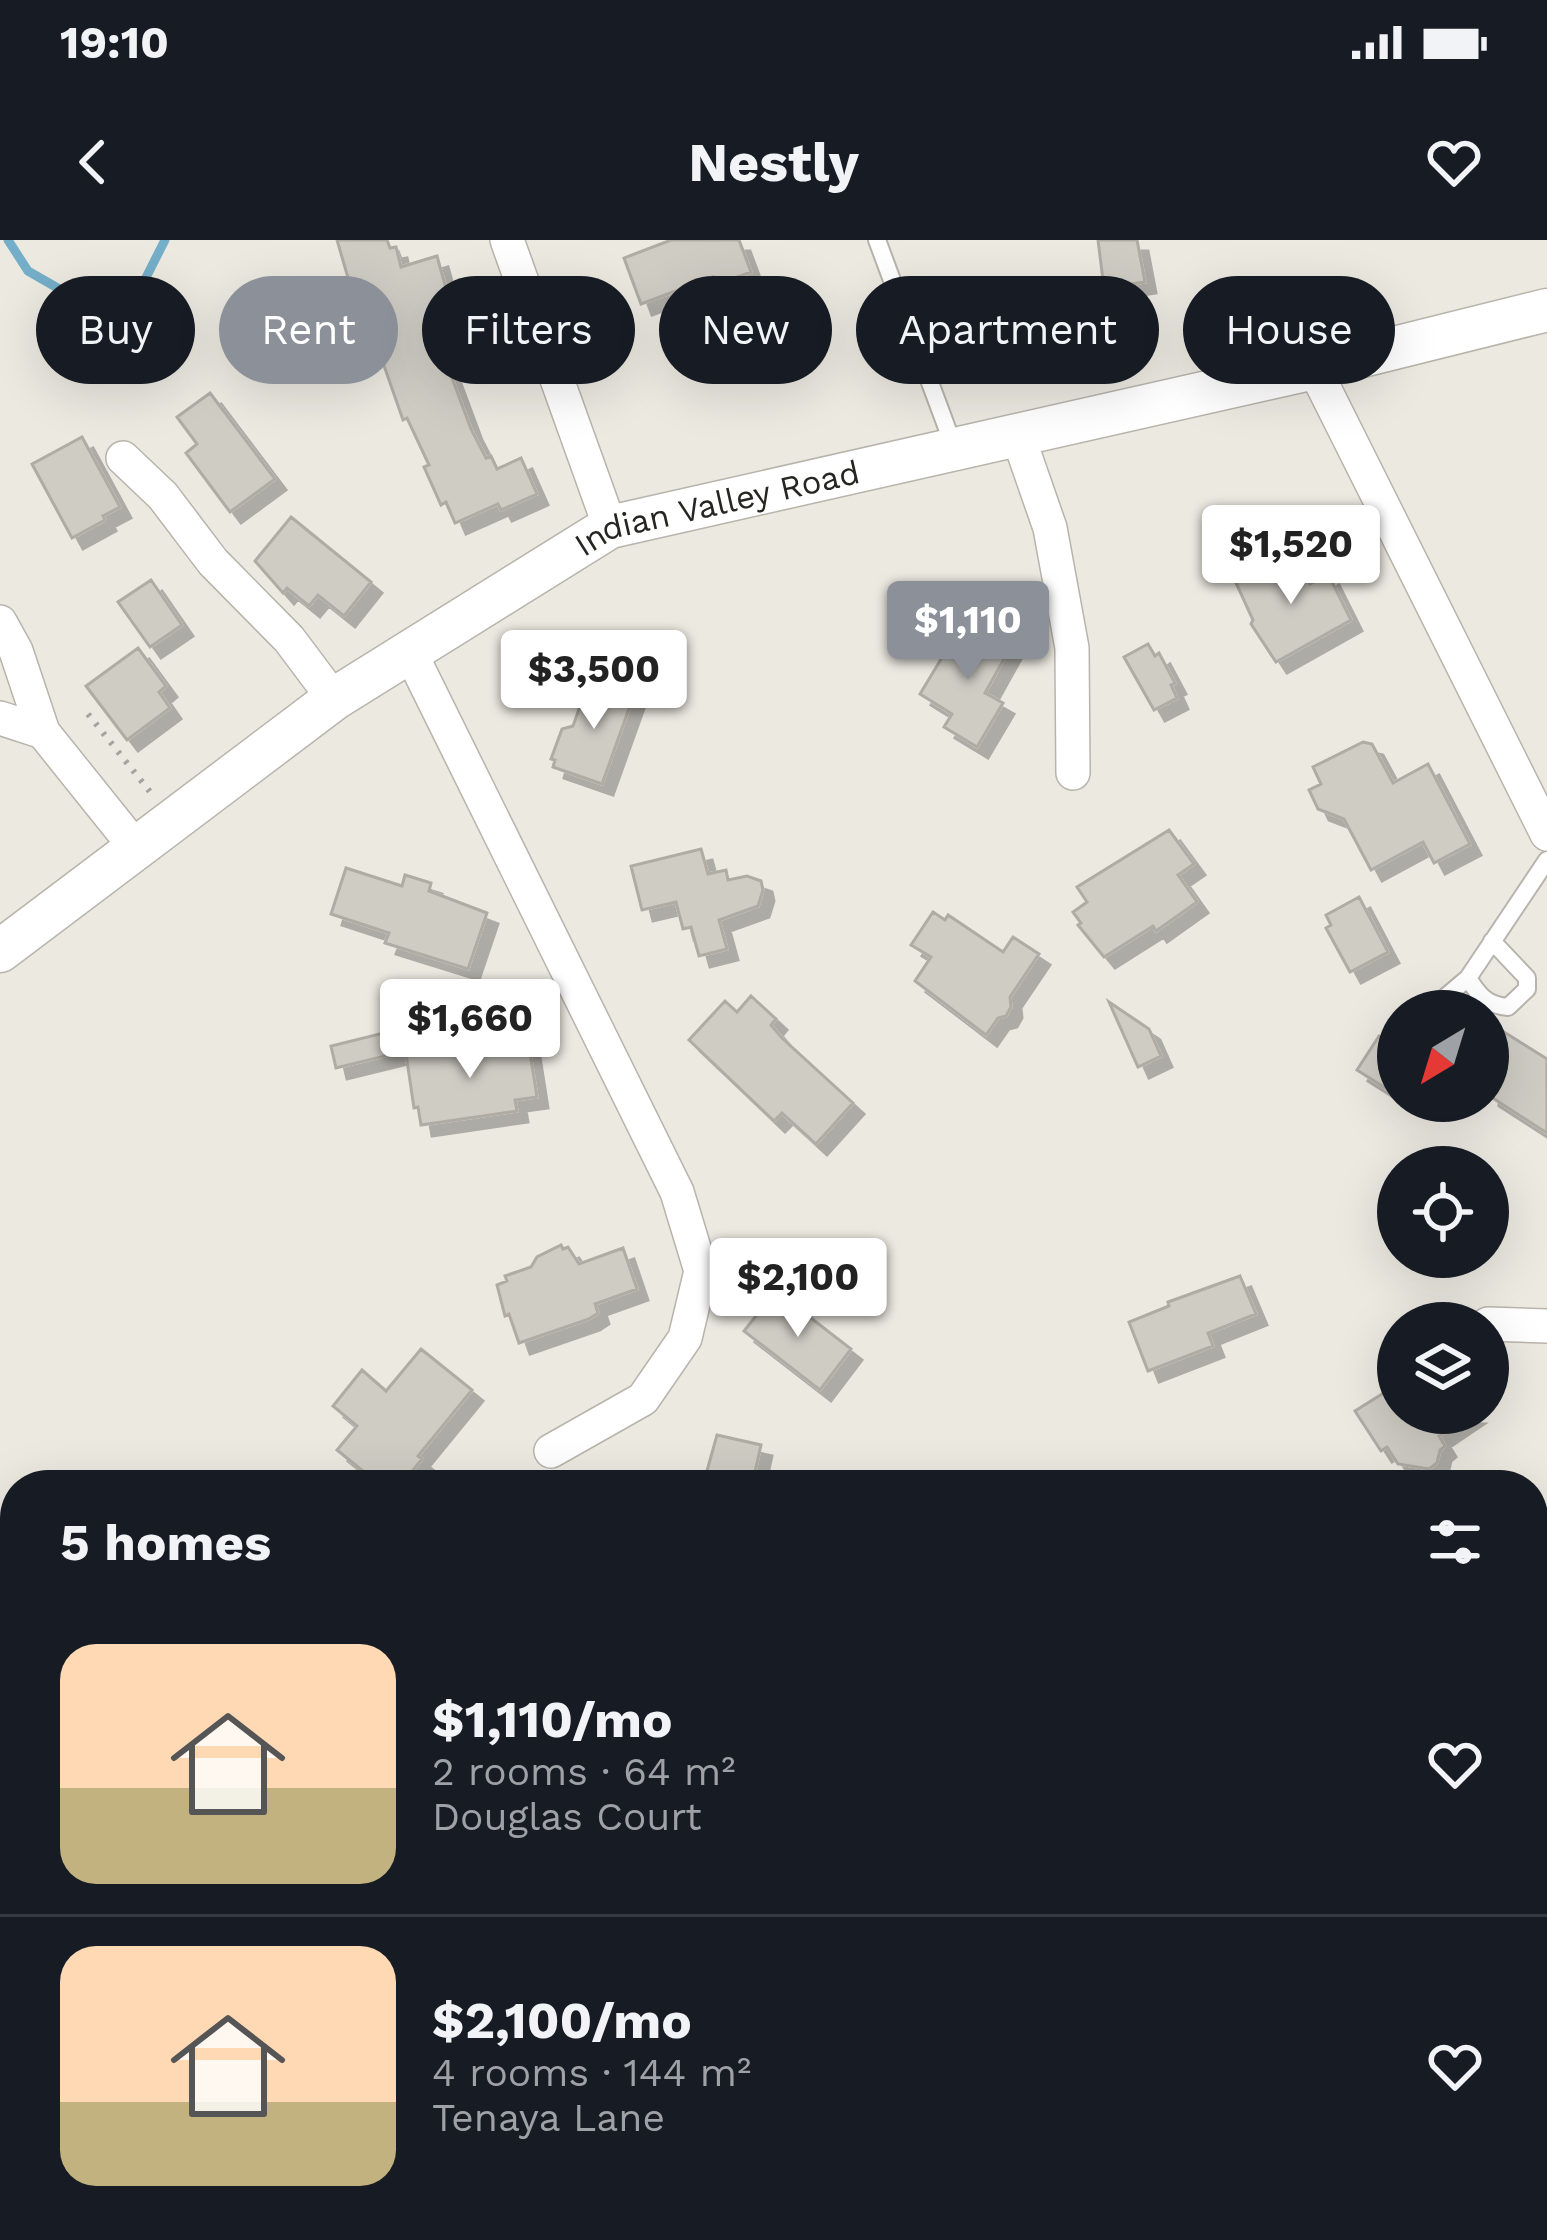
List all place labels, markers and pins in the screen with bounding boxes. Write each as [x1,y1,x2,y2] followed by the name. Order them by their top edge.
[1193,505,1389,607] pin: $1,520
[870,581,1066,683] pin: $1,110
[496,630,692,732] pin: $3,500
[372,979,568,1081] pin: $1,660
[700,1238,896,1340] pin: $2,100

